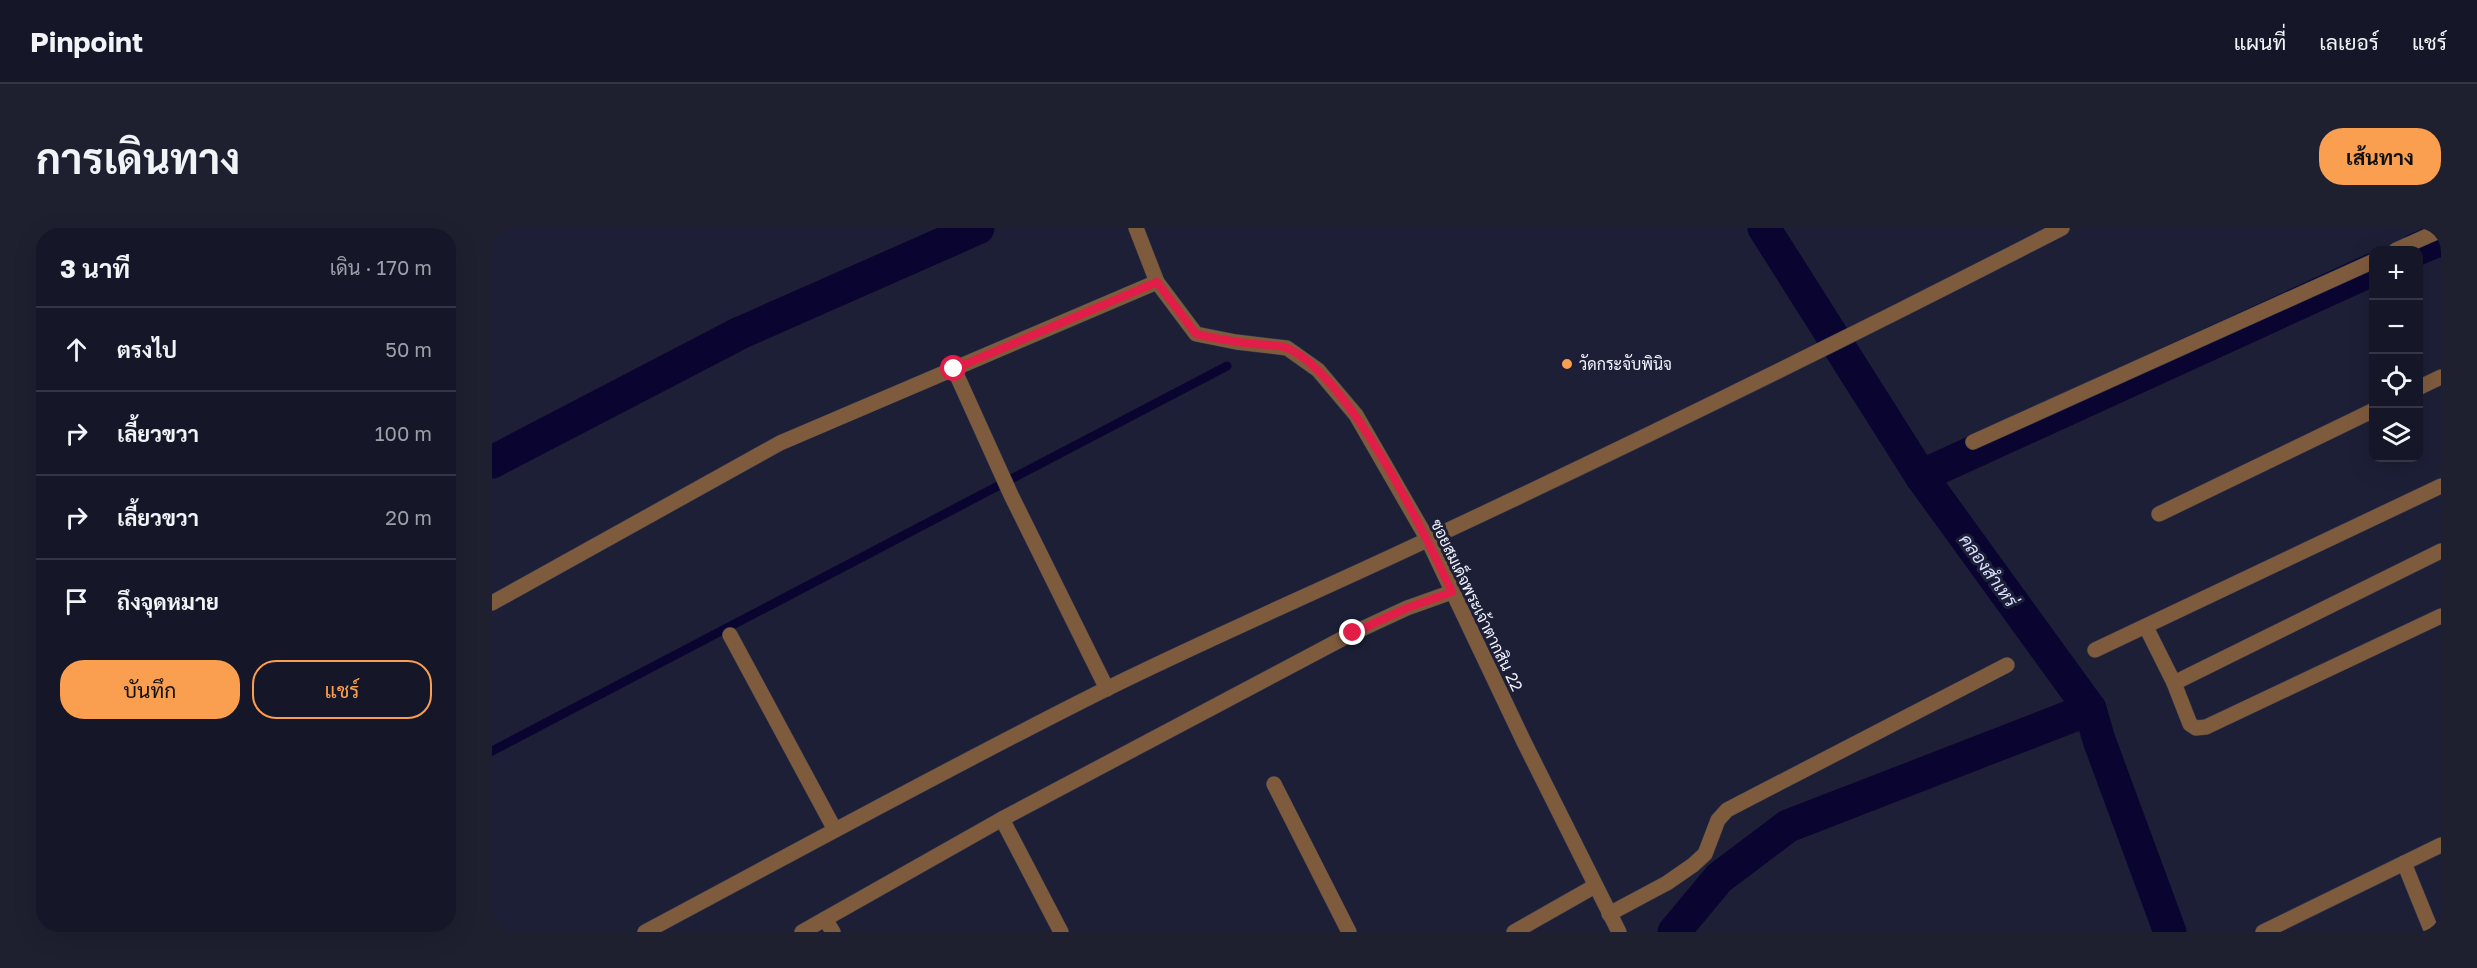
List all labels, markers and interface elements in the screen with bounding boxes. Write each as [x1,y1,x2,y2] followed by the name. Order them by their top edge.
[30,25,143,58] text: Pinpoint
[2234,29,2286,55] text: แผนที่
[2319,29,2379,55] text: เลเยอร์
[2412,29,2447,55] text: แชร์
[2319,128,2441,185] button: เส้นทาง
[36,133,240,183] text: การเดินทาง
[2369,246,2423,462] map controls
[2369,246,2423,300] button: +
[60,253,130,284] text: 3 นาที
[330,255,432,279] text: เดิน · 170 m
[2369,300,2423,354] button: −
[60,333,93,366] icon: ahead
[117,336,177,363] text: ตรงไป
[385,337,432,361] text: 50 m
[1579,354,1672,374] place label: วัดกระจับพินิจ
[2369,354,2423,408] button: locate
[940,355,966,381] route start
[1560,357,1574,371] marker: วัดกระจับพินิจ
[2369,408,2423,462] button: layers
[60,417,93,450] icon: right
[117,420,199,447] text: เลี้ยวขวา
[375,421,432,445] text: 100 m
[60,501,93,534] icon: right
[117,504,199,531] text: เลี้ยวขวา
[385,505,432,529] text: 20 m
[1427,514,1530,694] street label: ซอยสมเด็จพระเจ้าตากสิน 22
[1955,529,2024,612] water label: คลองสำเหร่
[60,585,93,618] icon: arrive
[117,588,219,615] text: ถึงจุดหมาย
[1339,619,1365,645] route end
[60,660,240,719] button: บันทึก
[252,660,432,719] button: แชร์

